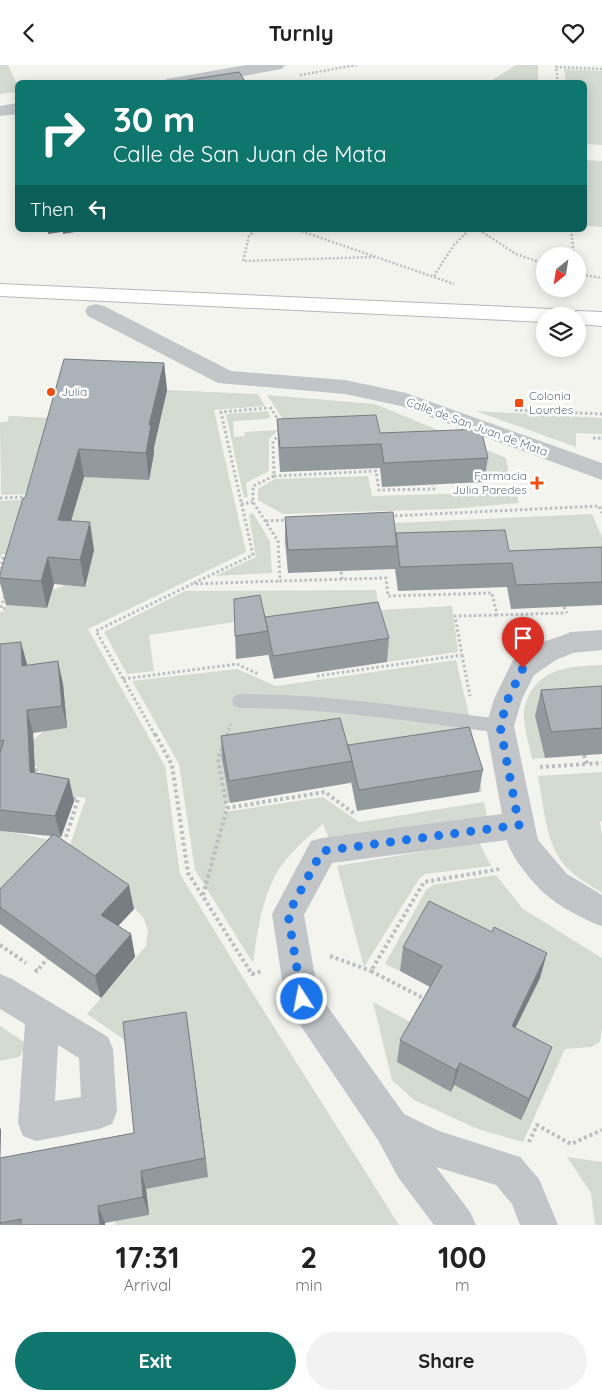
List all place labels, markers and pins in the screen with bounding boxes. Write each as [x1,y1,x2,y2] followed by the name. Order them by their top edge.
[61,384,87,399] place label: Julia
[45,386,57,398] marker: Julia
[529,388,574,417] place label: Colonia Lourdes
[513,397,525,409] marker: Colonia Lourdes
[452,468,527,497] place label: Farmacia Julia Paredes
[531,477,543,489] marker: Farmacia Julia Paredes
[502,617,544,668] pin

